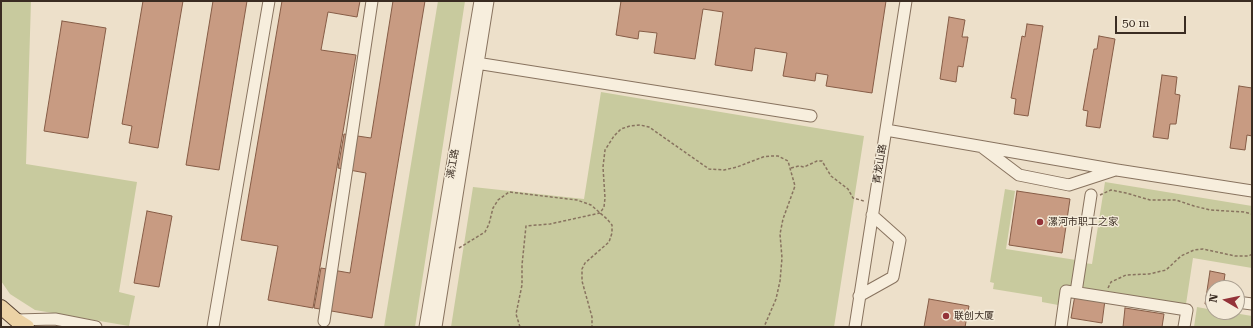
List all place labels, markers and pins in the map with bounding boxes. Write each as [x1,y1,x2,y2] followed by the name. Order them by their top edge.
[1048,216,1118,228] place label: 漯河市职工之家
[1035,217,1045,227] marker: 漯河市职工之家
[954,310,994,322] place label: 联创大厦
[941,311,951,321] marker: 联创大厦

